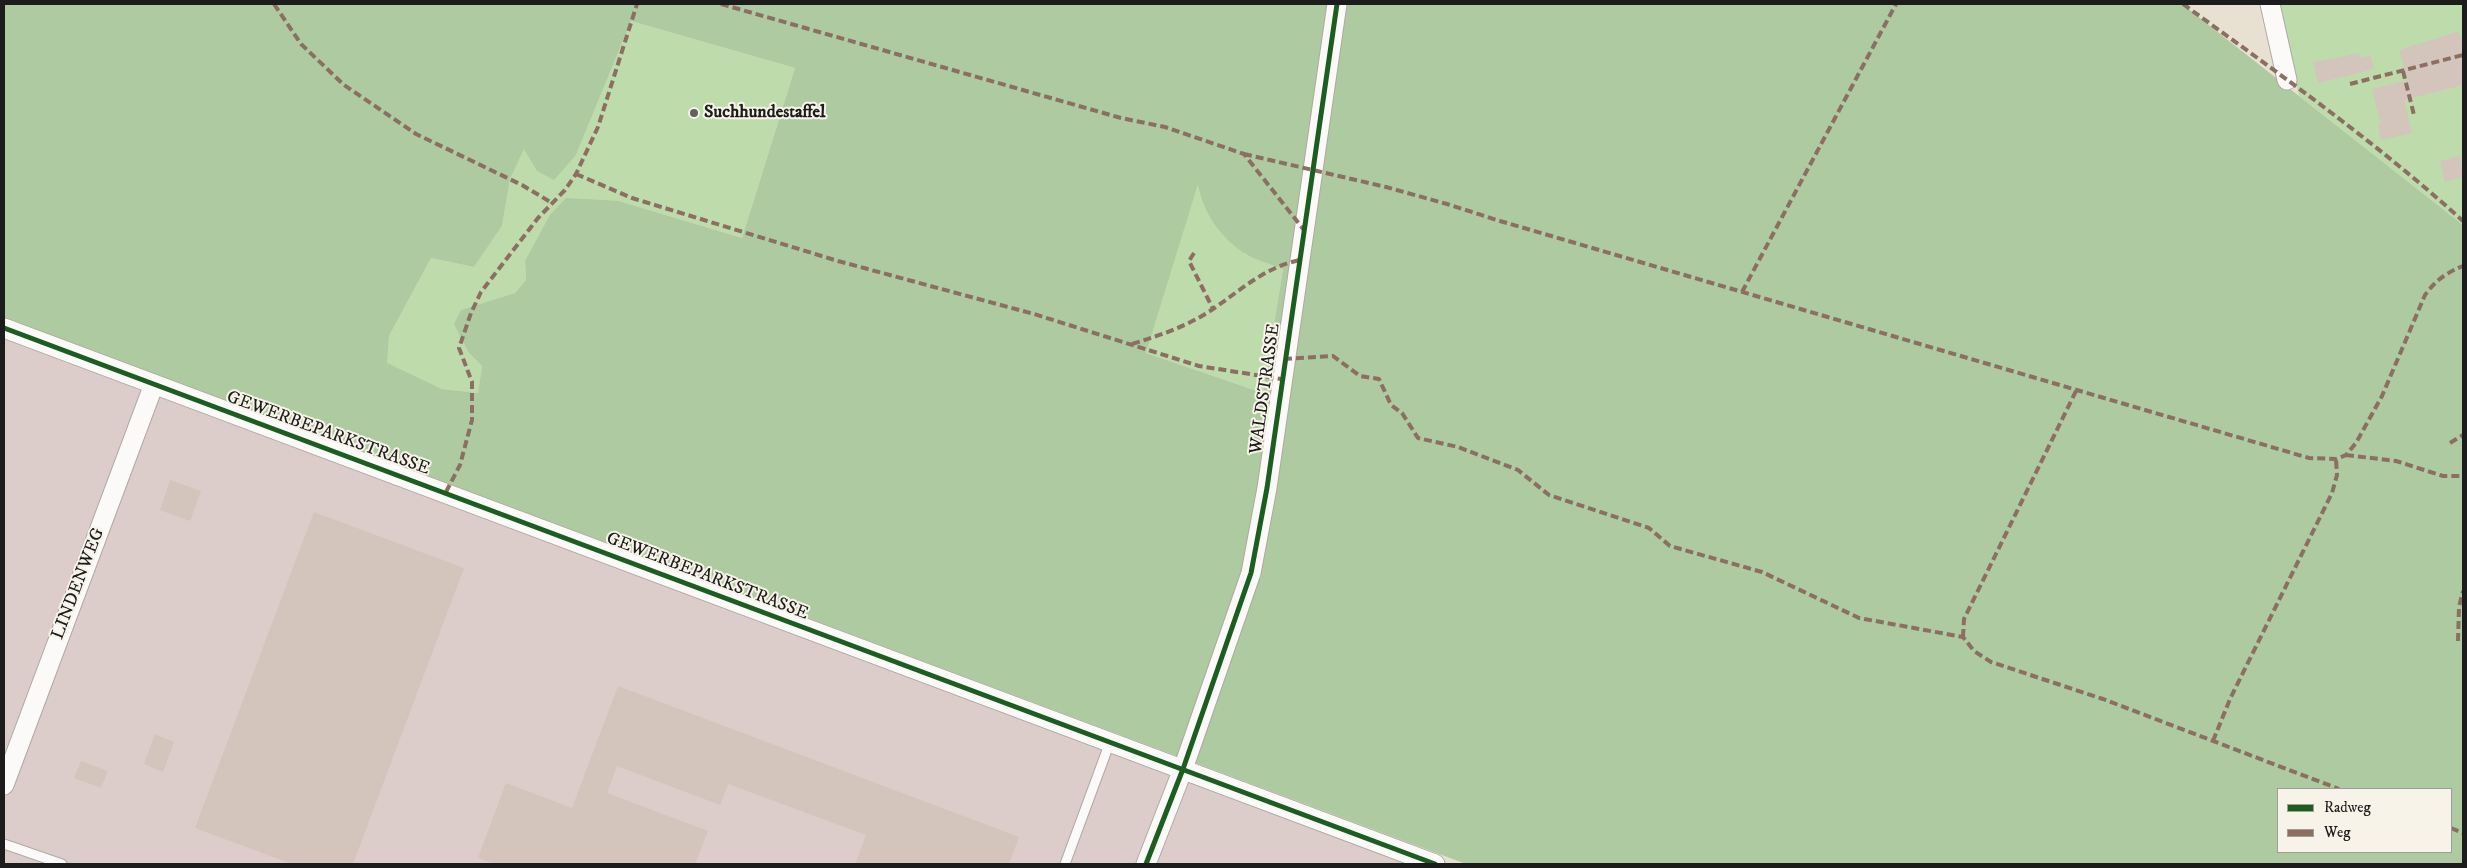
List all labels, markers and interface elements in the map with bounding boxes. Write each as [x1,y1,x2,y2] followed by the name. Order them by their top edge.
[704,102,825,124] place label: Suchhundestaffel
[688,107,700,119] marker: Suchhundestaffel
[1246,322,1286,456] street label: WALDSTRASSE
[223,387,433,481] street label: GEWERBEPARKSTRASSE
[48,525,110,643] street label: LINDENWEG
[603,528,811,626] street label: GEWERBEPARKSTRASSE
[2277,788,2452,853] legend
[2324,798,2371,817] text: Radweg
[2324,823,2351,842] text: Weg

